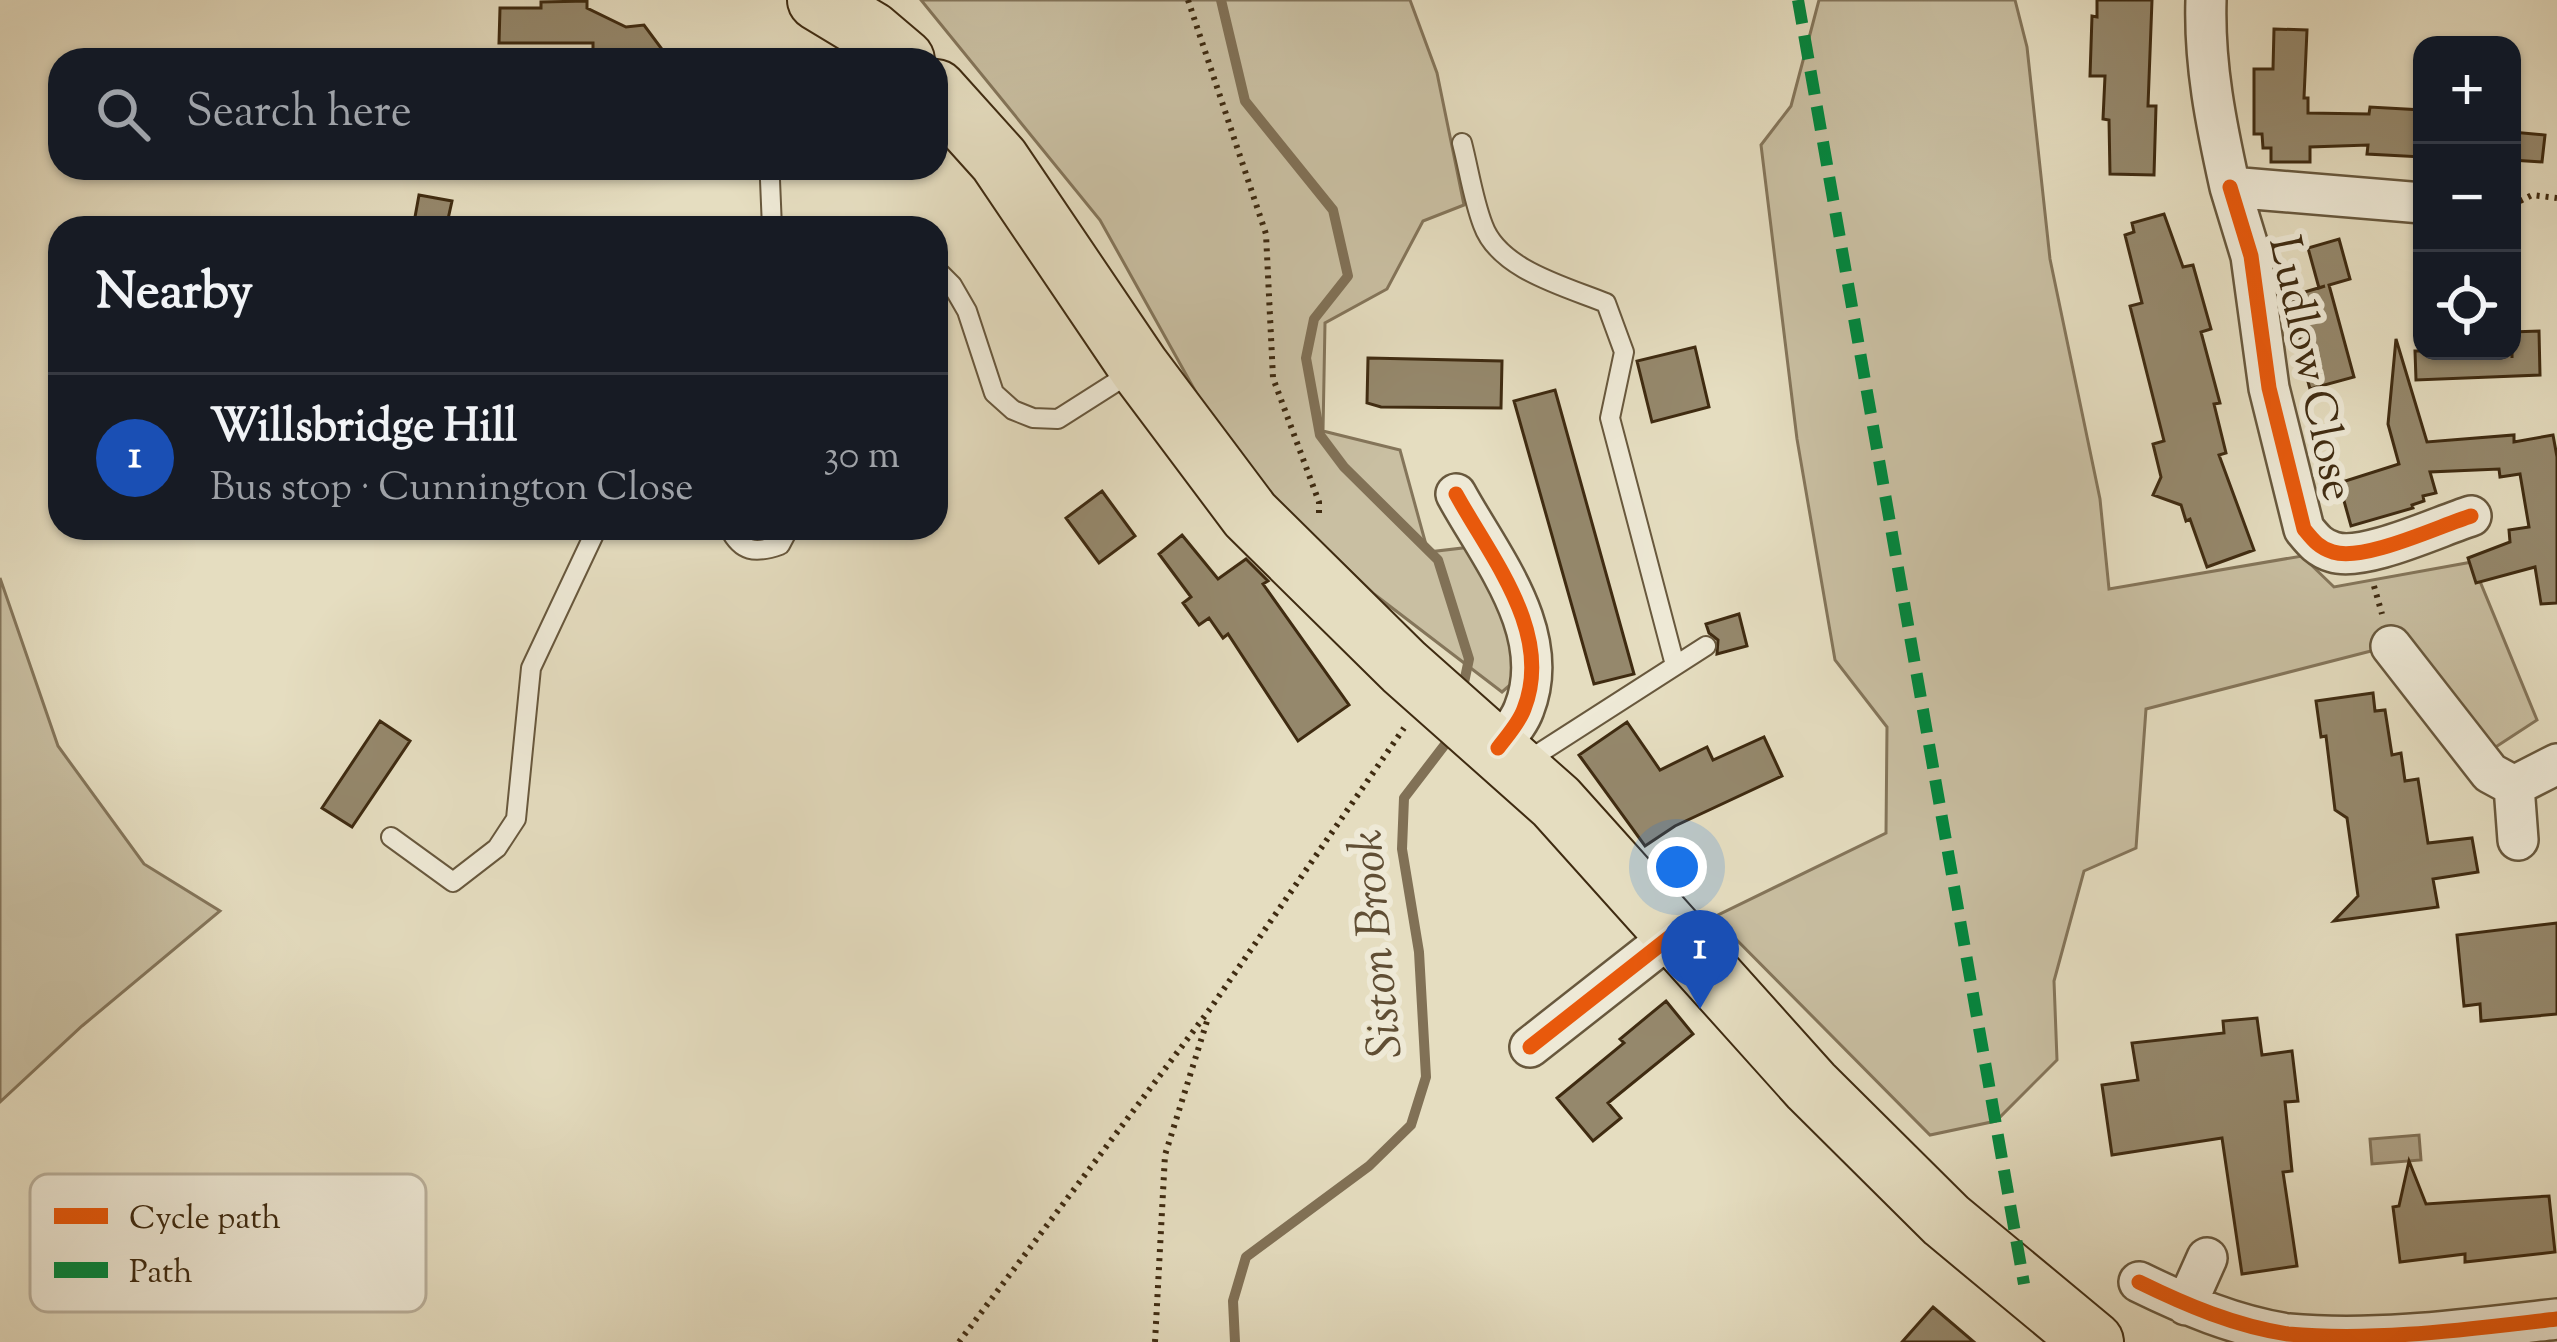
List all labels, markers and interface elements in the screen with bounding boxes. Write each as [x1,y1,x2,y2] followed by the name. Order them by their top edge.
[2413,36,2521,360] map controls
[2413,36,2521,144] button: +
[48,48,948,180] search box
[90,81,156,147] icon: search
[186,82,412,147] text: Search here
[2413,144,2521,252] button: −
[2248,231,2368,507] street label: Ludlow Close
[2413,252,2521,360] button: locate
[96,258,253,331] text: Nearby
[210,397,517,462] text: Willsbridge Hill
[128,430,142,486] text: 1
[823,430,900,486] text: 30 m
[210,462,693,518] text: Bus stop · Cunnington Close
[1335,827,1423,1061] water label: Siston Brook
[1647,837,1707,897] your location
[1661,910,1739,1009] pin: 1
[30,1174,426,1312] legend
[129,1196,281,1244] text: Cycle path
[129,1250,193,1298] text: Path

